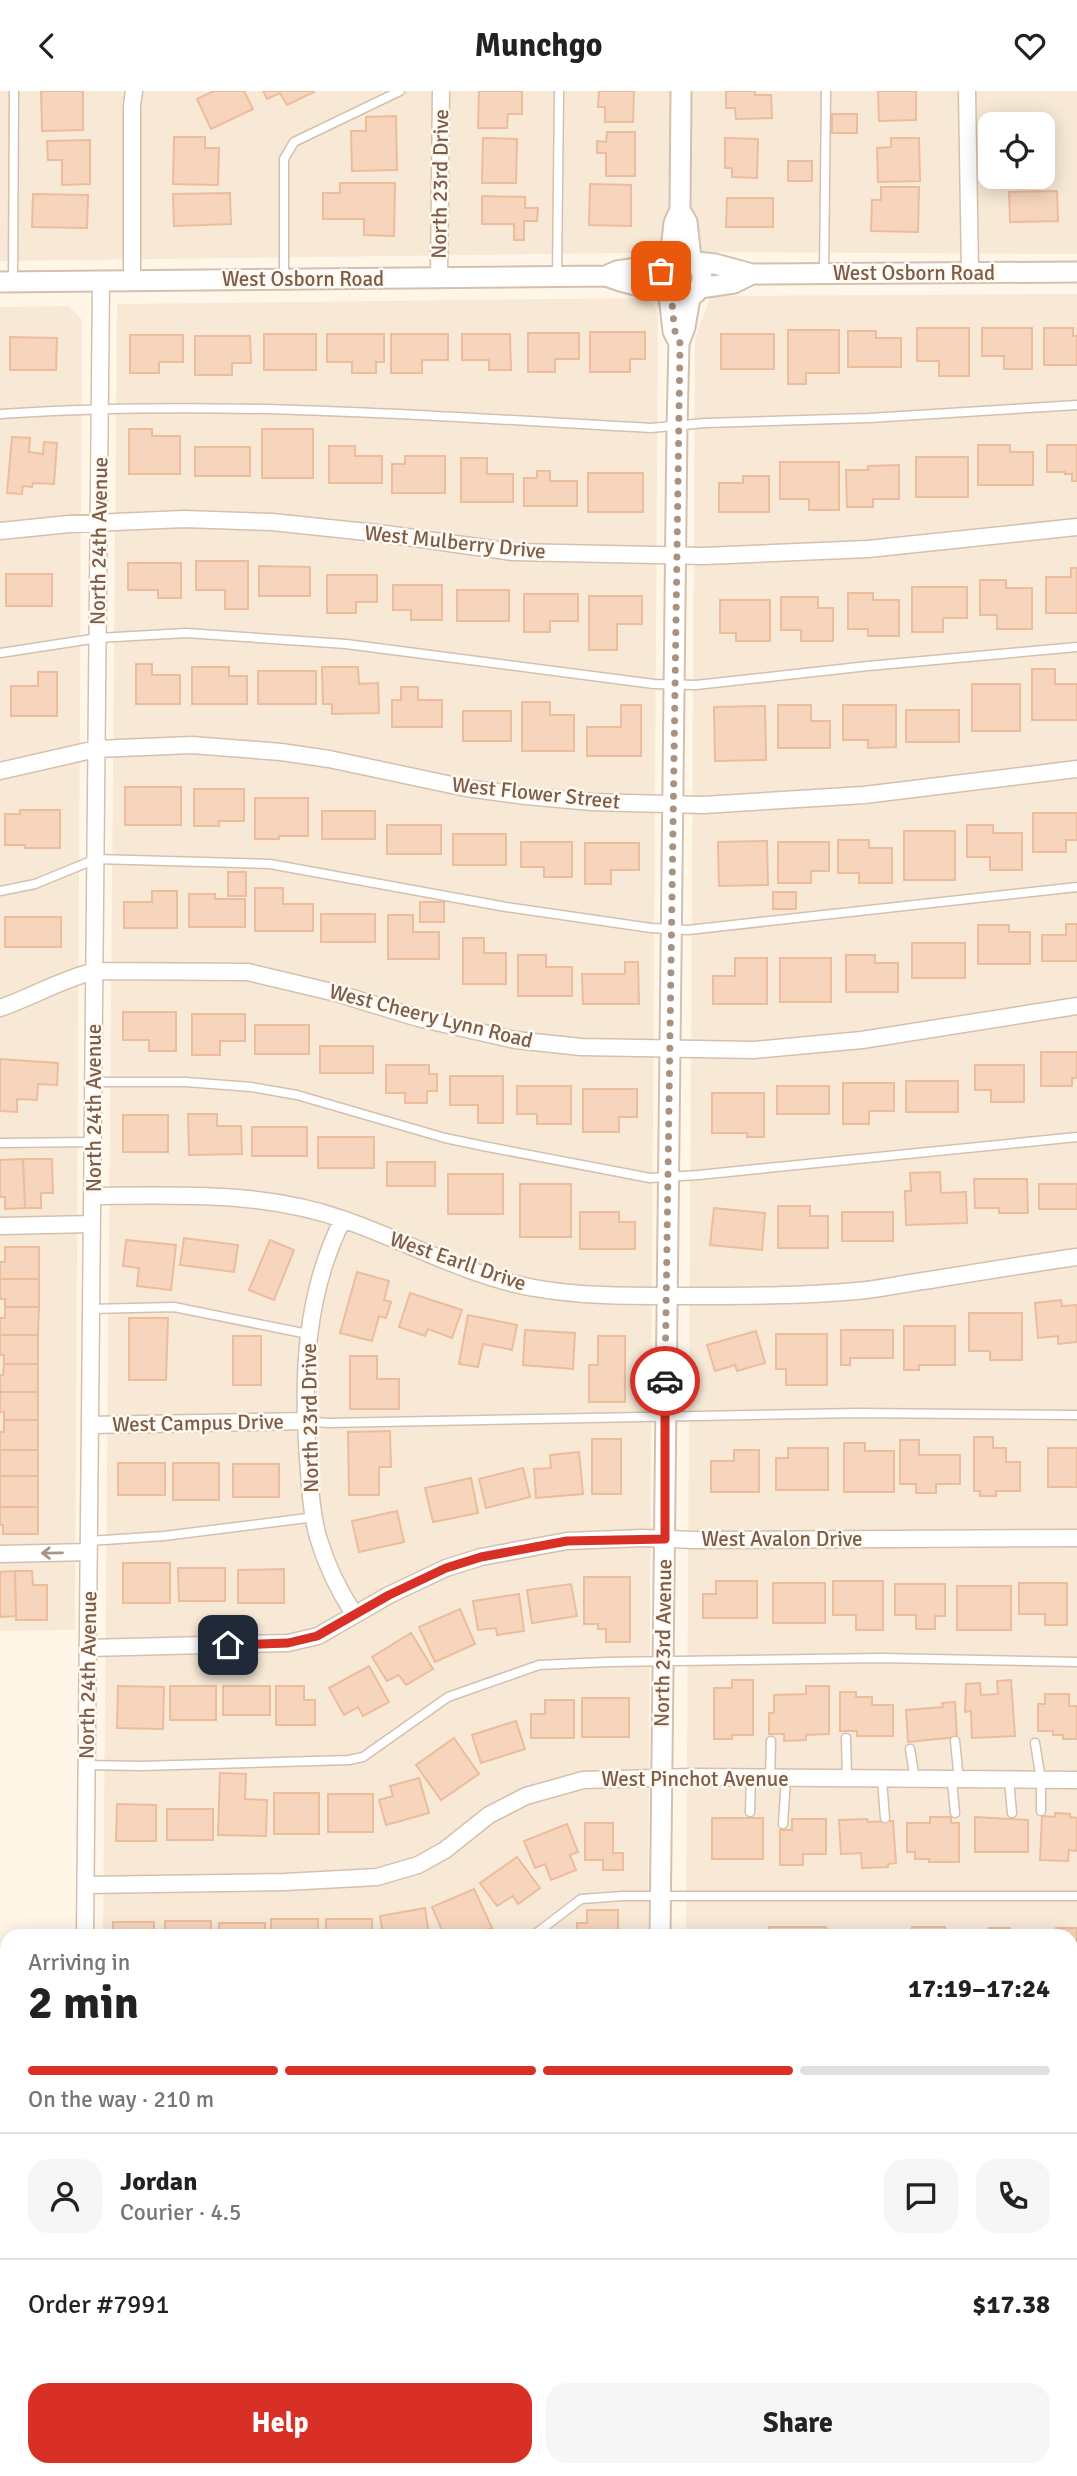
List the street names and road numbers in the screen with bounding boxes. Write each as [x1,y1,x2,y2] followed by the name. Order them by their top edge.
[426,109,454,259] street label: North 23rd Drive
[833,260,995,286] street label: West Osborn Road
[222,266,384,292] street label: West Osborn Road
[85,457,113,625] street label: North 24th Avenue
[363,520,547,564] street label: West Mulberry Drive
[451,771,621,815] street label: West Flower Street
[327,978,535,1054] street label: West Cheery Lynn Road
[81,1024,107,1192] street label: North 24th Avenue
[386,1226,530,1296] street label: West Earll Drive
[296,1343,324,1493] street label: North 23rd Drive
[112,1409,284,1437] street label: West Campus Drive
[701,1526,863,1552] street label: West Avalon Drive
[649,1559,677,1727] street label: North 23rd Avenue
[74,1591,102,1759] street label: North 24th Avenue
[601,1766,789,1792] street label: West Pinchot Avenue

